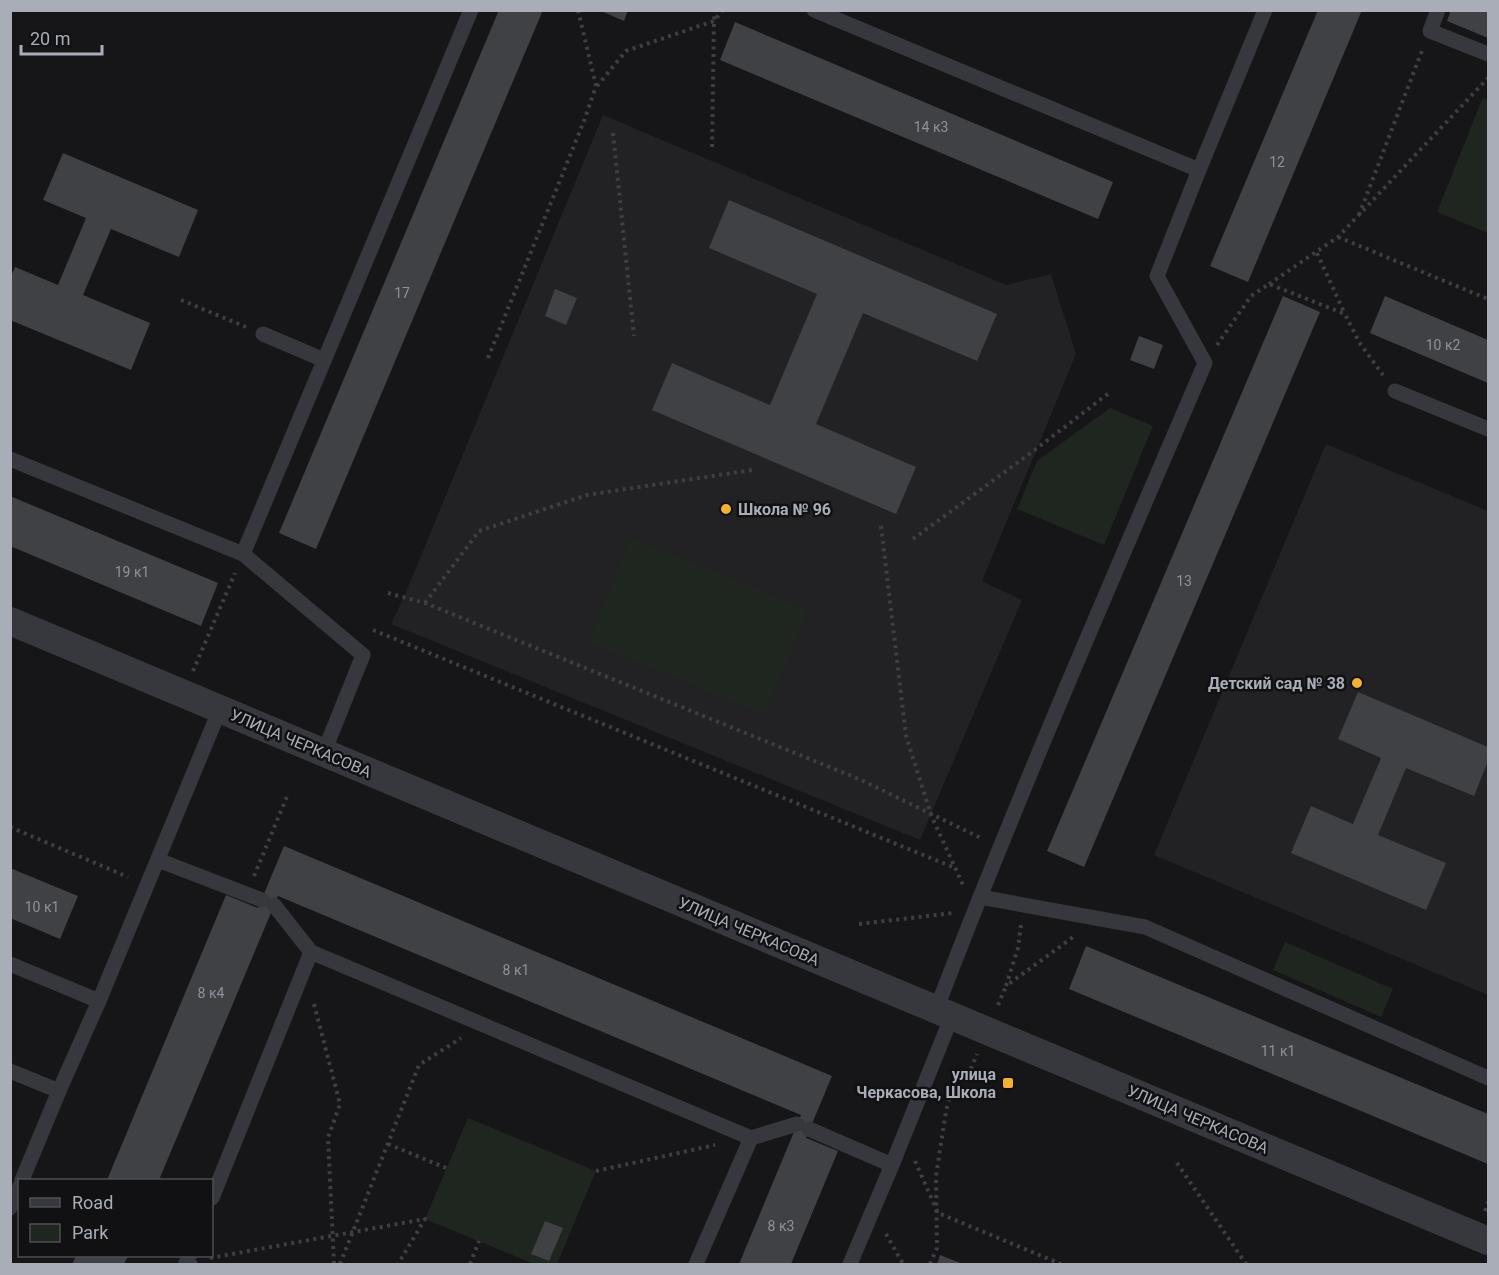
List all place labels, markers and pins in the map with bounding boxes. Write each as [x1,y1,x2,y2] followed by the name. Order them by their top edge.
[738,500,831,519] place label: Школа № 96
[719,502,733,516] marker: Школа № 96
[1208,674,1345,693] place label: Детский сад № 38
[1350,676,1364,690] marker: Детский сад № 38
[856,1065,996,1102] place label: улица Черкасова, Школа
[1001,1076,1015,1090] marker: улица Черкасова, Школа

